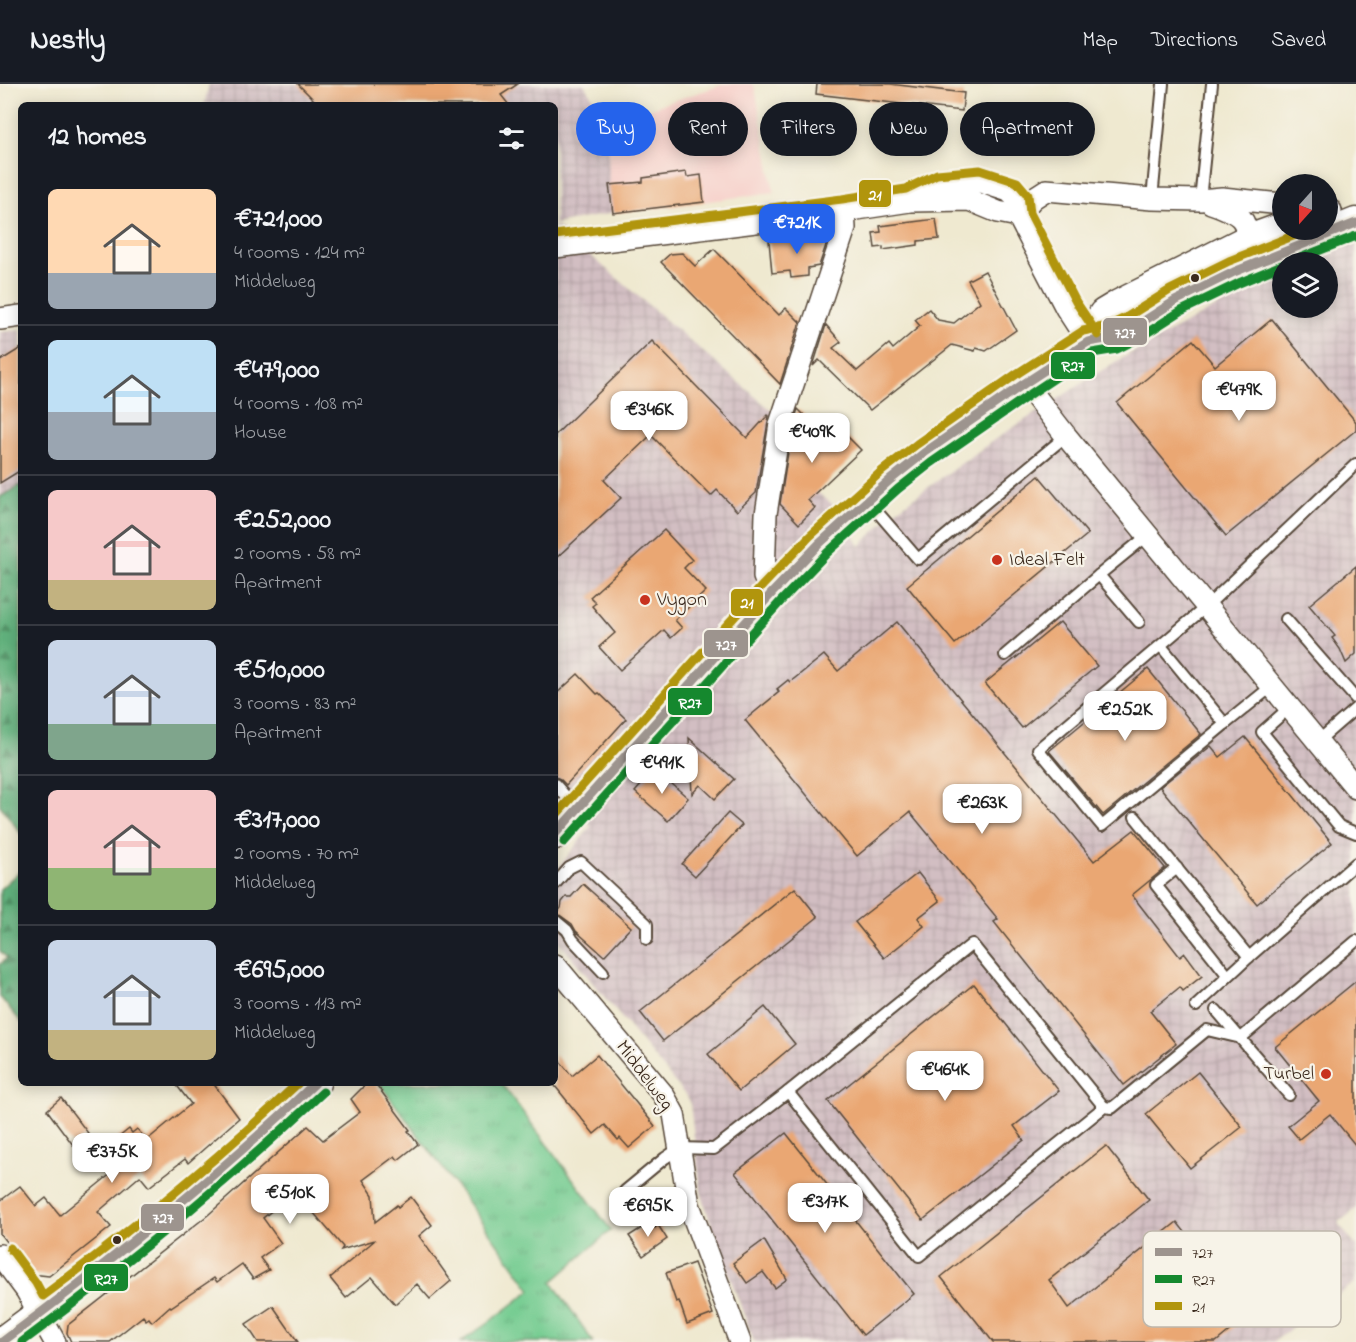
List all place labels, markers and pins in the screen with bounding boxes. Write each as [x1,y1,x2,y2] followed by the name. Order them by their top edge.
[755,204,839,255] pin: €721K
[1189,272,1201,284] unlabelled marker
[1197,371,1281,422] pin: €479K
[607,391,691,442] pin: €346K
[770,413,854,464] pin: €409K
[1009,546,1085,575] place label: Ideal Felt
[990,553,1004,567] marker: Ideal Felt
[656,586,707,616] place label: Vygon
[638,593,652,607] marker: Vygon
[1083,691,1167,742] pin: €252K
[620,744,704,795] pin: €491K
[940,784,1024,835] pin: €263K
[903,1051,987,1102] pin: €464K
[1263,1060,1314,1089] place label: Turbel
[1319,1067,1333,1081] marker: Turbel
[70,1133,154,1184] pin: €375K
[248,1174,332,1225] pin: €510K
[783,1183,867,1234] pin: €317K
[606,1187,690,1238] pin: €695K
[111,1234,123,1246] unlabelled marker

